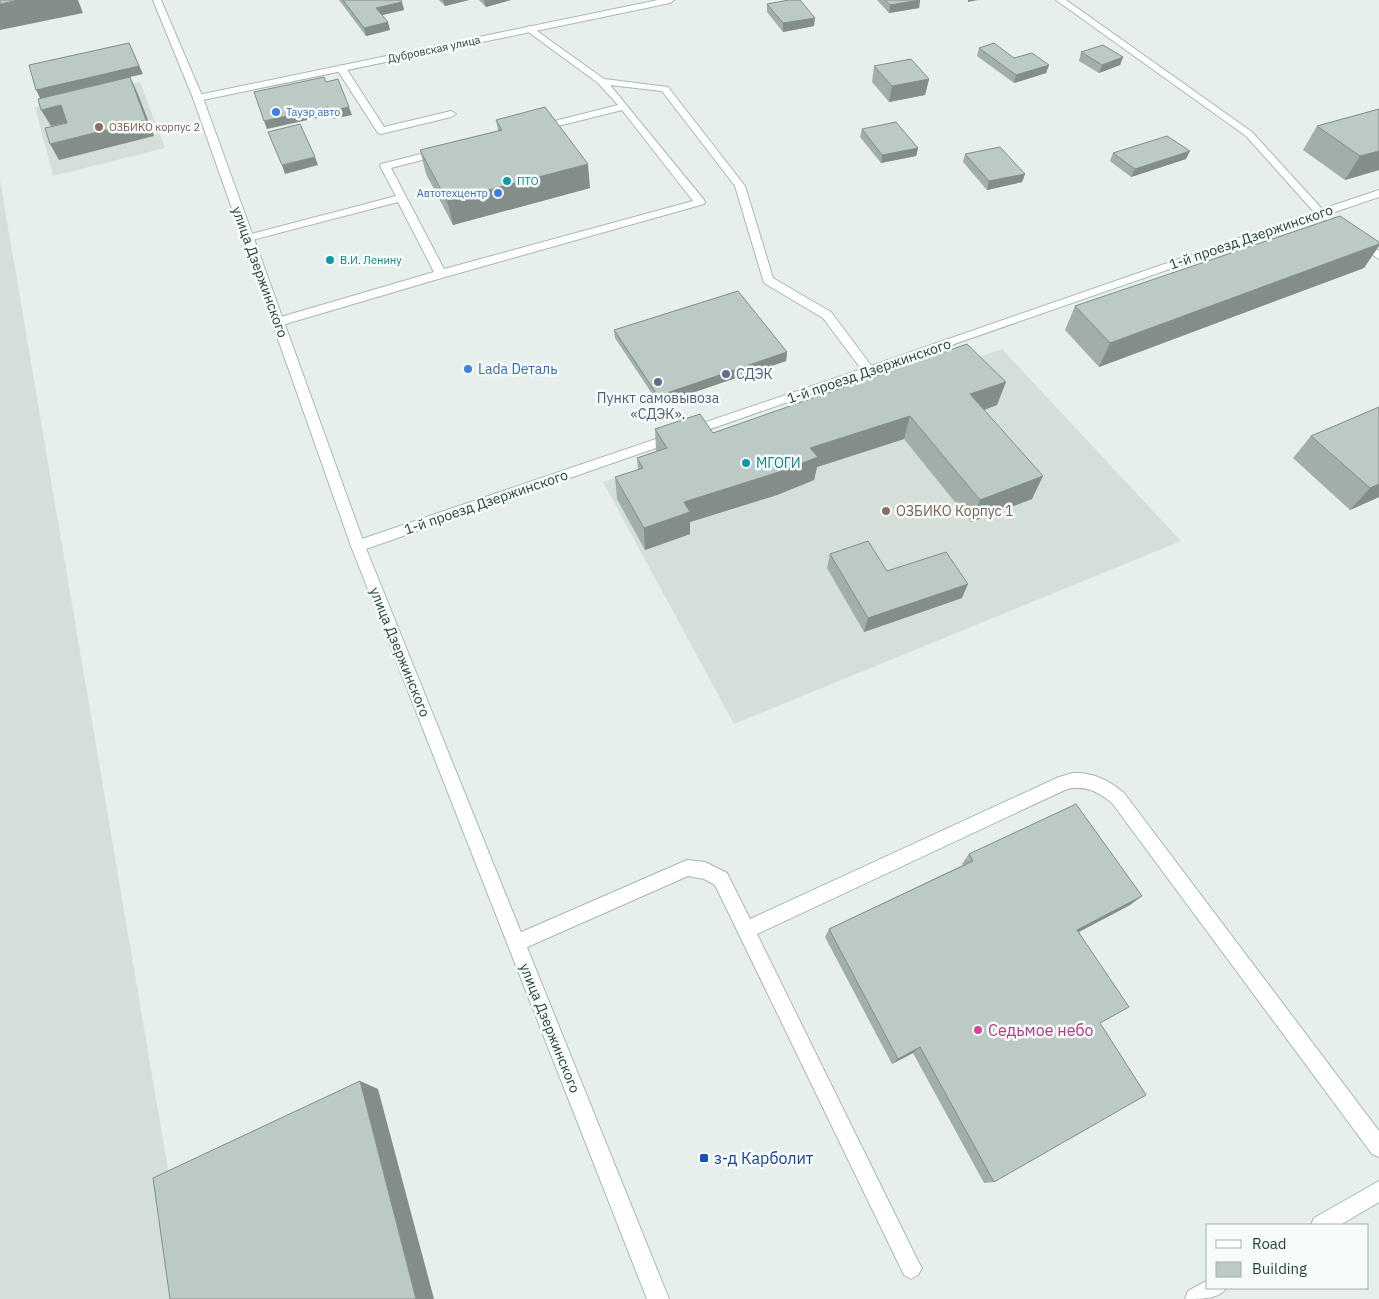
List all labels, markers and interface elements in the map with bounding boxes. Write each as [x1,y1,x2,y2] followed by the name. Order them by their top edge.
[386,32,482,66] street label: Дубровская улица
[286,105,341,119] place label: Тауэр авто
[270,106,282,118] marker: Тауэр авто
[109,120,200,134] place label: ОЗБИКО корпус 2
[93,121,105,133] marker: ОЗБИКО корпус 2
[517,174,539,188] place label: ПТО
[501,175,513,187] marker: ПТО
[417,186,488,200] place label: Автотехцентр
[492,187,504,199] marker: Автотехцентр
[1167,200,1335,273] street label: 1-й проезд Дзержинского
[228,204,292,340] street label: улица Дзержинского
[340,253,402,267] place label: В.И. Ленину
[324,254,336,266] marker: В.И. Ленину
[785,334,953,407] street label: 1-й проезд Дзержинского
[478,360,558,378] place label: Lada Dеталь
[462,363,474,375] marker: Lada Dеталь
[736,365,773,383] place label: СДЭК
[720,368,732,380] marker: СДЭК
[652,376,664,388] marker: Пункт самовывоза «СДЭК».
[597,389,720,423] place label: Пункт самовывоза «СДЭК».
[756,454,801,472] place label: МГОГИ
[740,457,752,469] marker: МГОГИ
[402,465,570,538] street label: 1-й проезд Дзержинского
[896,502,1013,520] place label: ОЗБИКО Корпус 1
[880,505,892,517] marker: ОЗБИКО Корпус 1
[366,585,434,720] street label: улица Дзержинского
[516,961,584,1096] street label: улица Дзержинского
[988,1020,1094,1040] place label: Седьмое небо
[972,1024,984,1036] marker: Седьмое небо
[714,1148,814,1168] place label: з-д Карболит
[698,1152,710,1164] marker: з-д Карболит
[1206,1224,1369,1289] legend
[1252,1234,1287,1253] text: Road
[1252,1259,1307,1278] text: Building

